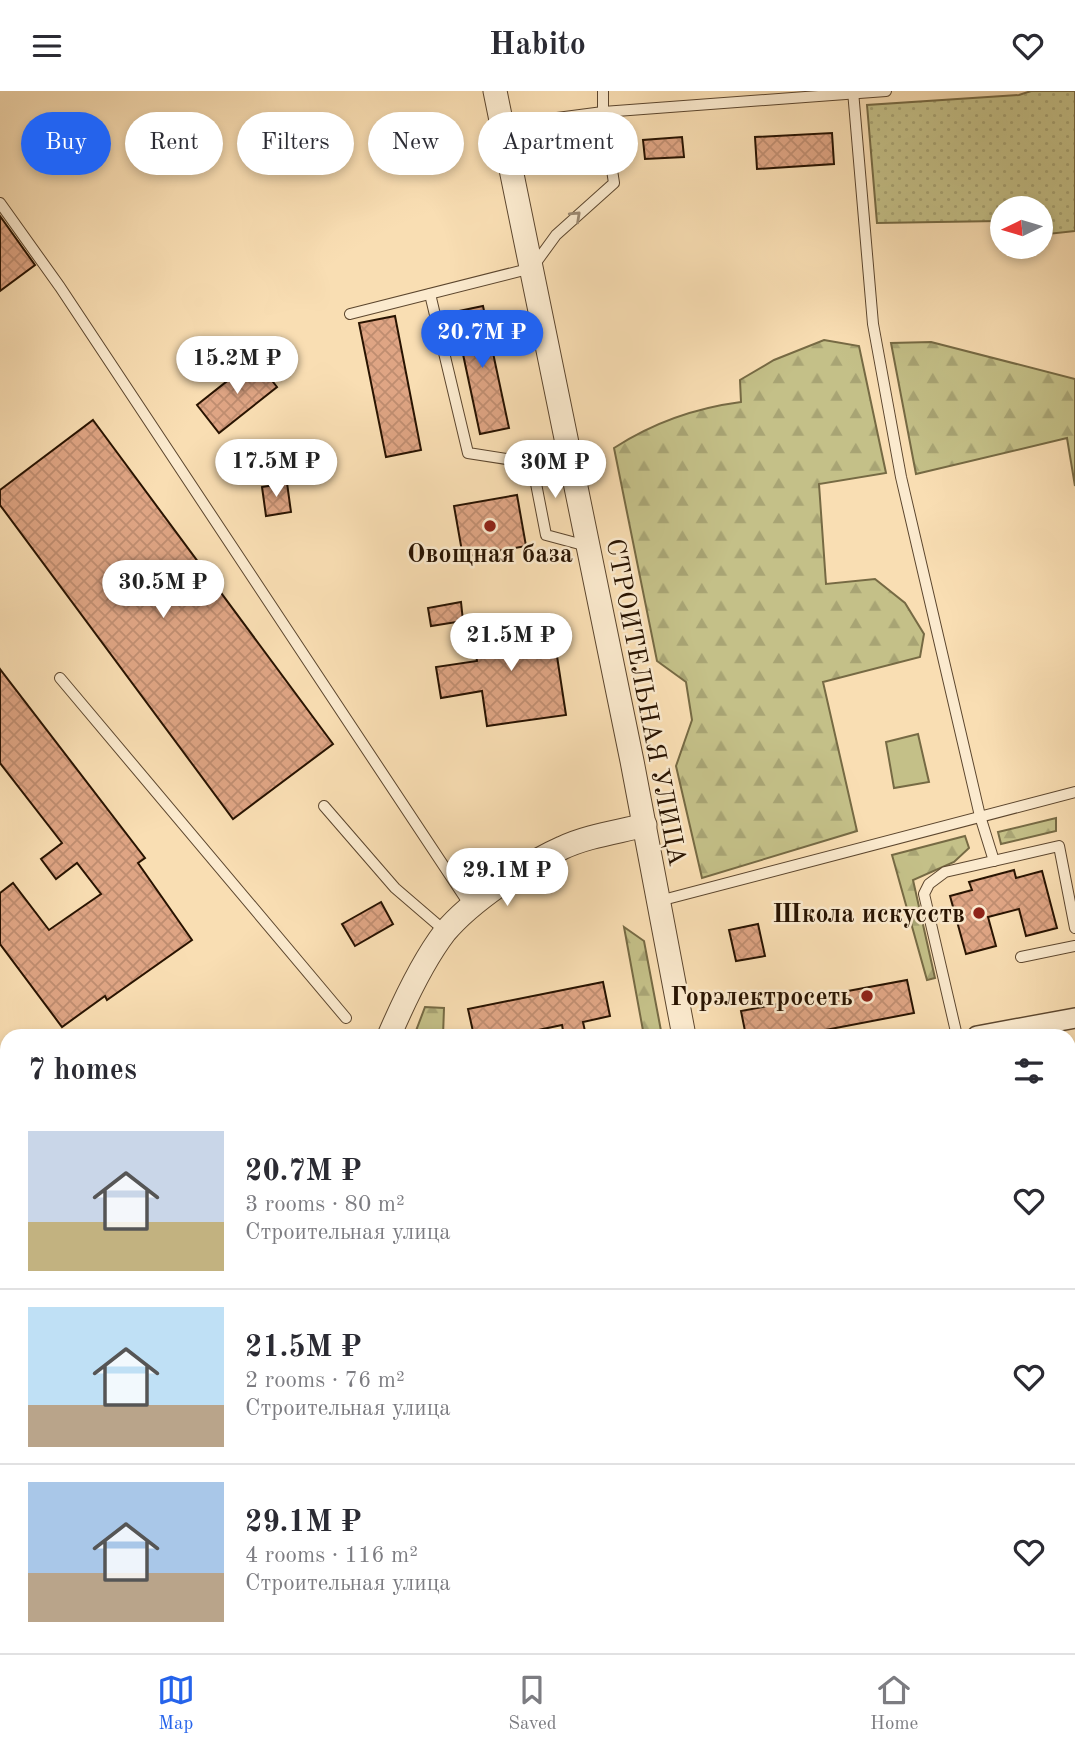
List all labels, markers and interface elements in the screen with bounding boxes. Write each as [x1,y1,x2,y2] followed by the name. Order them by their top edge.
[28,27,66,65] icon: menu
[1009,27,1047,65] icon: heart
[489,30,586,62] text: Habito
[21,112,111,175] chip: Buy
[125,112,223,175] chip: Rent
[237,112,354,175] chip: Filters
[368,112,464,175] chip: New
[478,112,638,175] chip: Apartment
[990,196,1054,259] north arrow
[990,196,1053,259] map controls
[568,212,581,225] one-way arrow
[417,310,547,370] pin: 20.7M ₽
[437,321,527,344] text: 20.7M ₽
[172,337,302,396] pin: 15.2M ₽
[192,347,282,370] text: 15.2M ₽
[211,439,341,499] pin: 17.5M ₽
[506,441,604,500] pin: 30M ₽
[231,450,321,473] text: 17.5M ₽
[520,451,590,474] text: 30M ₽
[482,518,498,534] marker: Овощная база
[601,537,690,868] street label: СТРОИТЕЛЬНАЯ УЛИЦА
[407,542,573,568] place label: Овощная база
[98,561,228,620] pin: 30.5M ₽
[118,571,208,594] text: 30.5M ₽
[446,613,576,673] pin: 21.5M ₽
[466,624,556,647] text: 21.5M ₽
[442,849,572,908] pin: 29.1M ₽
[462,859,552,882] text: 29.1M ₽
[772,902,965,928] place label: Школа искусств
[971,905,987,921] marker: Школа искусств
[670,985,853,1011] place label: Горэлектросеть
[859,988,875,1004] marker: Горэлектросеть
[1010,1052,1048,1090] icon: filters
[28,1056,137,1086] text: 7 homes
[245,1157,362,1187] text: 20.7M ₽
[84,1159,168,1243] icon: home
[1010,1182,1048,1220] icon: heart
[245,1193,405,1216] text: 3 rooms · 80 m²
[245,1221,451,1244] text: Строительная улица
[245,1333,362,1363] text: 21.5M ₽
[84,1335,168,1419] icon: home
[1010,1358,1048,1396] icon: heart
[245,1369,405,1392] text: 2 rooms · 76 m²
[245,1397,451,1420] text: Строительная улица
[245,1508,362,1538] text: 29.1M ₽
[84,1510,168,1594] icon: home
[1010,1533,1048,1571] icon: heart
[245,1544,418,1567] text: 4 rooms · 116 m²
[245,1572,451,1595] text: Строительная улица
[157,1671,195,1736] tab: Map
[508,1671,557,1736] tab: Saved
[870,1671,918,1736] tab: Home

